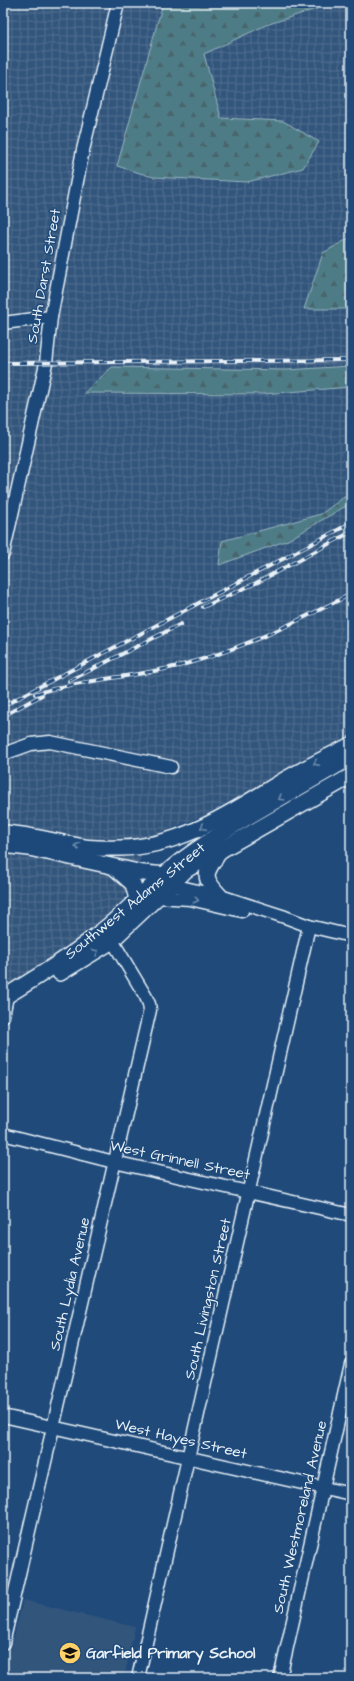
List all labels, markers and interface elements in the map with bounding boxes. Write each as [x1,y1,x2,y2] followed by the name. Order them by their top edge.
[22,207,66,345] street label: South Darst Street
[313,758,321,766] one-way arrow
[278,794,285,801] one-way arrow
[200,822,208,830] one-way arrow
[60,838,210,964] street label: Southwest Adams Street
[74,842,80,850] one-way arrow
[193,896,199,904] one-way arrow
[92,949,99,956] one-way arrow
[108,1135,252,1185] street label: West Grinnell Street
[44,1215,97,1353] street label: South Lydia Avenue
[179,1216,238,1382] street label: South Livingston Street
[113,1414,249,1465] street label: West Hayes Street
[268,1418,332,1616] street label: South Westmoreland Avenue
[57,1640,83,1666] school or university icon: Garfield Primary School
[86,1643,256,1665] place label: Garfield Primary School

